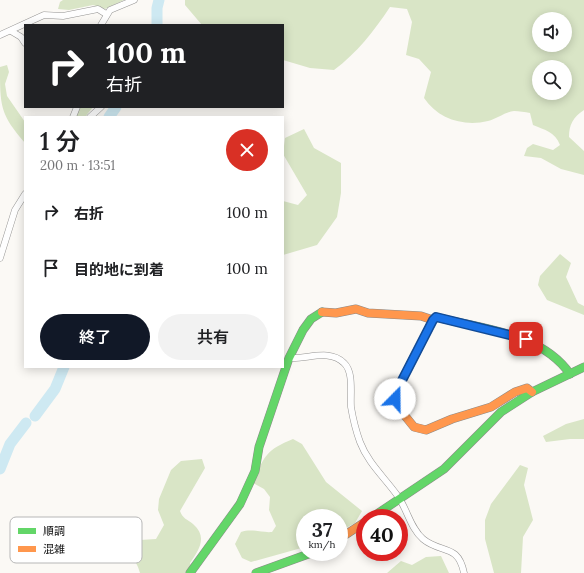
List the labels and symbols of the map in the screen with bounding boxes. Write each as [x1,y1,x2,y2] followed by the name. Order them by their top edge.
[509,322,543,356] pin
[374,378,416,420] position arrow
[356,509,408,561] speed limit sign: 40
[10,517,142,563] legend
[43,524,65,538] text: 順調
[43,542,65,556] text: 混雑

